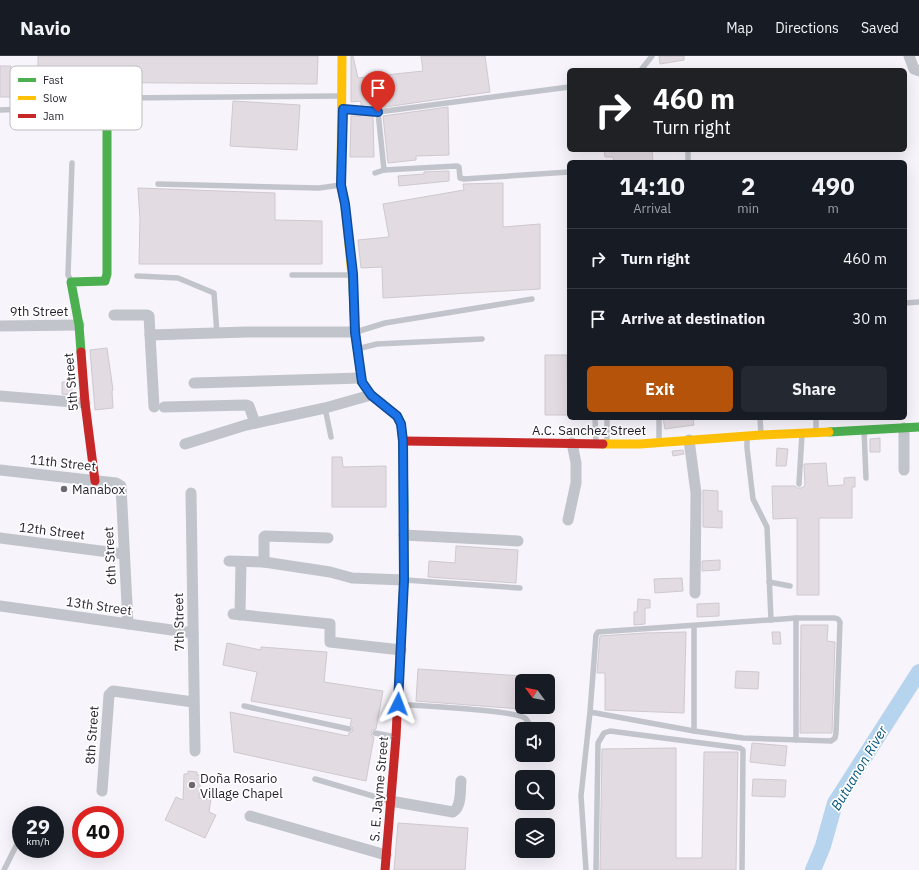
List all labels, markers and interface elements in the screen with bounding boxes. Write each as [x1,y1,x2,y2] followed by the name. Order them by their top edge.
[20,16,71,40] text: Navio
[726,19,753,37] text: Map
[775,19,839,37] text: Directions
[861,19,899,37] text: Saved
[10,66,142,130] legend
[361,71,395,112] pin
[43,73,64,87] text: Fast
[367,77,389,99] icon: arrive
[653,80,735,117] text: 460 m
[587,84,639,136] icon: right
[43,91,67,105] text: Slow
[43,109,64,123] text: Jam
[653,116,731,139] text: Turn right
[619,170,685,202] text: 14:10
[741,170,755,202] text: 2
[811,170,855,202] text: 490
[633,200,671,217] text: Arrival
[737,200,759,217] text: min
[827,200,839,217] text: m
[587,248,609,270] icon: right
[621,249,690,268] text: Turn right
[843,249,887,268] text: 460 m
[10,303,68,320] street label: 9th Street
[587,308,609,330] icon: arrive
[621,309,765,328] text: Arrive at destination
[852,309,887,328] text: 30 m
[60,352,82,412] street label: 5th Street
[587,366,733,412] button: Exit
[741,366,887,412] button: Share
[532,422,646,439] street label: A.C. Sanchez Street
[29,451,97,475] street label: 11th Street
[72,481,125,498] place label: Manabox
[59,484,69,494] marker: Manabox
[18,519,86,543] street label: 12th Street
[100,526,120,586] street label: 6th Street
[65,593,133,619] street label: 13th Street
[170,593,188,651] street label: 7th Street
[515,674,555,714] north arrow
[515,674,555,858] map controls
[377,683,419,725] position arrow
[81,705,103,765] street label: 8th Street
[515,722,555,762] button: sound
[827,722,892,813] water label: Butuanon River
[366,736,392,842] street label: S. E. Jayme Street
[200,770,283,802] place label: Doña Rosario Village Chapel
[515,770,555,810] button: search
[187,780,197,790] marker: Doña Rosario Village Chapel
[72,806,124,858] speed limit sign: 40
[26,813,50,840] text: 29
[515,818,555,858] button: layers
[26,835,50,848] text: km/h

